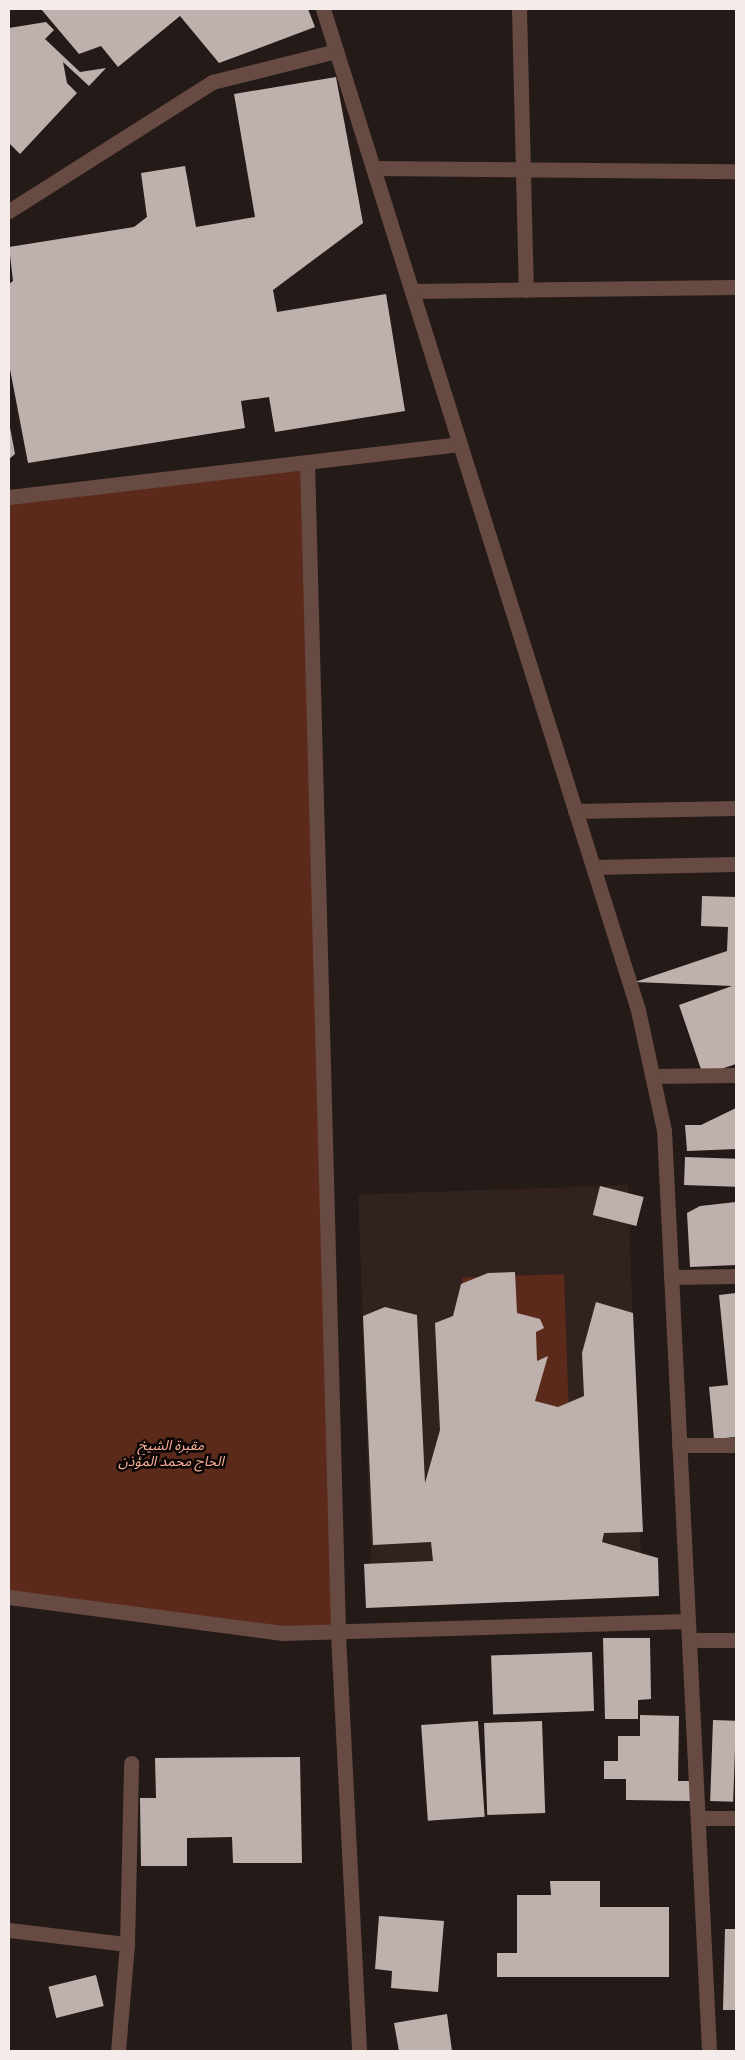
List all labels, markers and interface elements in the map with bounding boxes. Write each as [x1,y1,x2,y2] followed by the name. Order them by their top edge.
[118,1437,224,1470] park label: مقبرة الشيخ الحاج محمد المؤذن

